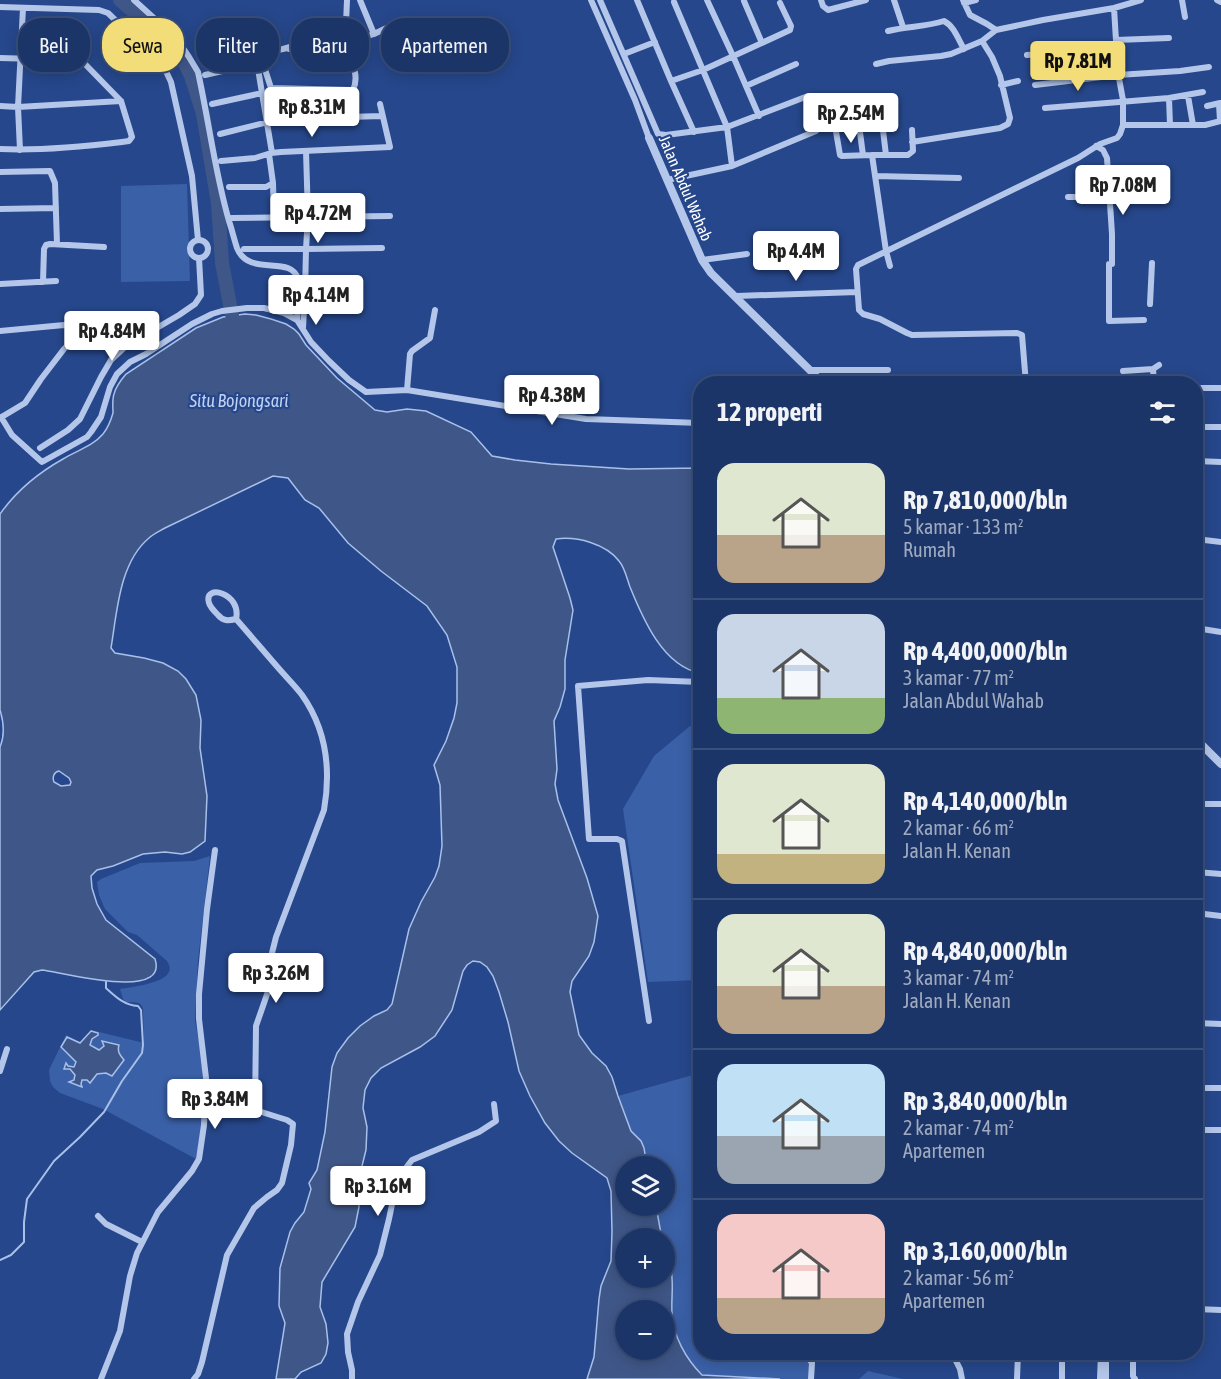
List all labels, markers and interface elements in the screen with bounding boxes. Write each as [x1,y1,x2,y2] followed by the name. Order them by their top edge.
[18,18,90,72] chip: Beli
[102,18,184,72] chip: Sewa
[196,18,279,72] chip: Filter
[291,18,369,72] chip: Baru
[381,18,509,72] chip: Apartemen
[1016,41,1140,92] pin: Rp 7.81M
[1044,49,1112,72] text: Rp 7.81M
[250,87,374,138] pin: Rp 8.31M
[789,93,913,144] pin: Rp 2.54M
[278,95,346,118] text: Rp 8.31M
[817,101,885,124] text: Rp 2.54M
[656,133,716,243] street label: Jalan Abdul Wahab
[1061,165,1185,216] pin: Rp 7.08M
[1089,173,1157,196] text: Rp 7.08M
[256,193,380,244] pin: Rp 4.72M
[284,201,352,224] text: Rp 4.72M
[741,231,851,282] pin: Rp 4.4M
[767,239,825,262] text: Rp 4.4M
[254,275,378,326] pin: Rp 4.14M
[282,283,350,306] text: Rp 4.14M
[50,311,174,362] pin: Rp 4.84M
[78,319,146,342] text: Rp 4.84M
[490,375,614,426] pin: Rp 4.38M
[518,383,586,406] text: Rp 4.38M
[188,390,289,411] water label: Situ Bojongsari
[1146,396,1179,429] icon: filters
[717,397,822,427] text: 12 properti
[903,485,1067,515] text: Rp 7,810,000/bln
[765,487,837,559] icon: home
[903,515,1024,538] text: 5 kamar · 133 m²
[903,538,956,561] text: Rumah
[903,636,1067,666] text: Rp 4,400,000/bln
[765,638,837,710] icon: home
[903,666,1014,689] text: 3 kamar · 77 m²
[903,689,1044,712] text: Jalan Abdul Wahab
[903,786,1067,816] text: Rp 4,140,000/bln
[765,788,837,860] icon: home
[903,816,1014,839] text: 2 kamar · 66 m²
[903,839,1011,862] text: Jalan H. Kenan
[903,936,1067,966] text: Rp 4,840,000/bln
[765,938,837,1010] icon: home
[214,953,338,1004] pin: Rp 3.26M
[242,961,310,984] text: Rp 3.26M
[903,966,1014,989] text: 3 kamar · 74 m²
[903,989,1011,1012] text: Jalan H. Kenan
[153,1079,277,1130] pin: Rp 3.84M
[903,1086,1067,1116] text: Rp 3,840,000/bln
[181,1087,249,1110] text: Rp 3.84M
[765,1088,837,1160] icon: home
[903,1116,1014,1139] text: 2 kamar · 74 m²
[903,1139,985,1162] text: Apartemen
[615,1156,675,1360] map controls
[615,1156,675,1216] button: layers
[316,1166,440,1217] pin: Rp 3.16M
[344,1174,412,1197] text: Rp 3.16M
[615,1228,675,1288] button: +
[903,1236,1067,1266] text: Rp 3,160,000/bln
[765,1238,837,1310] icon: home
[903,1266,1014,1289] text: 2 kamar · 56 m²
[903,1289,985,1312] text: Apartemen
[615,1300,675,1360] button: −

